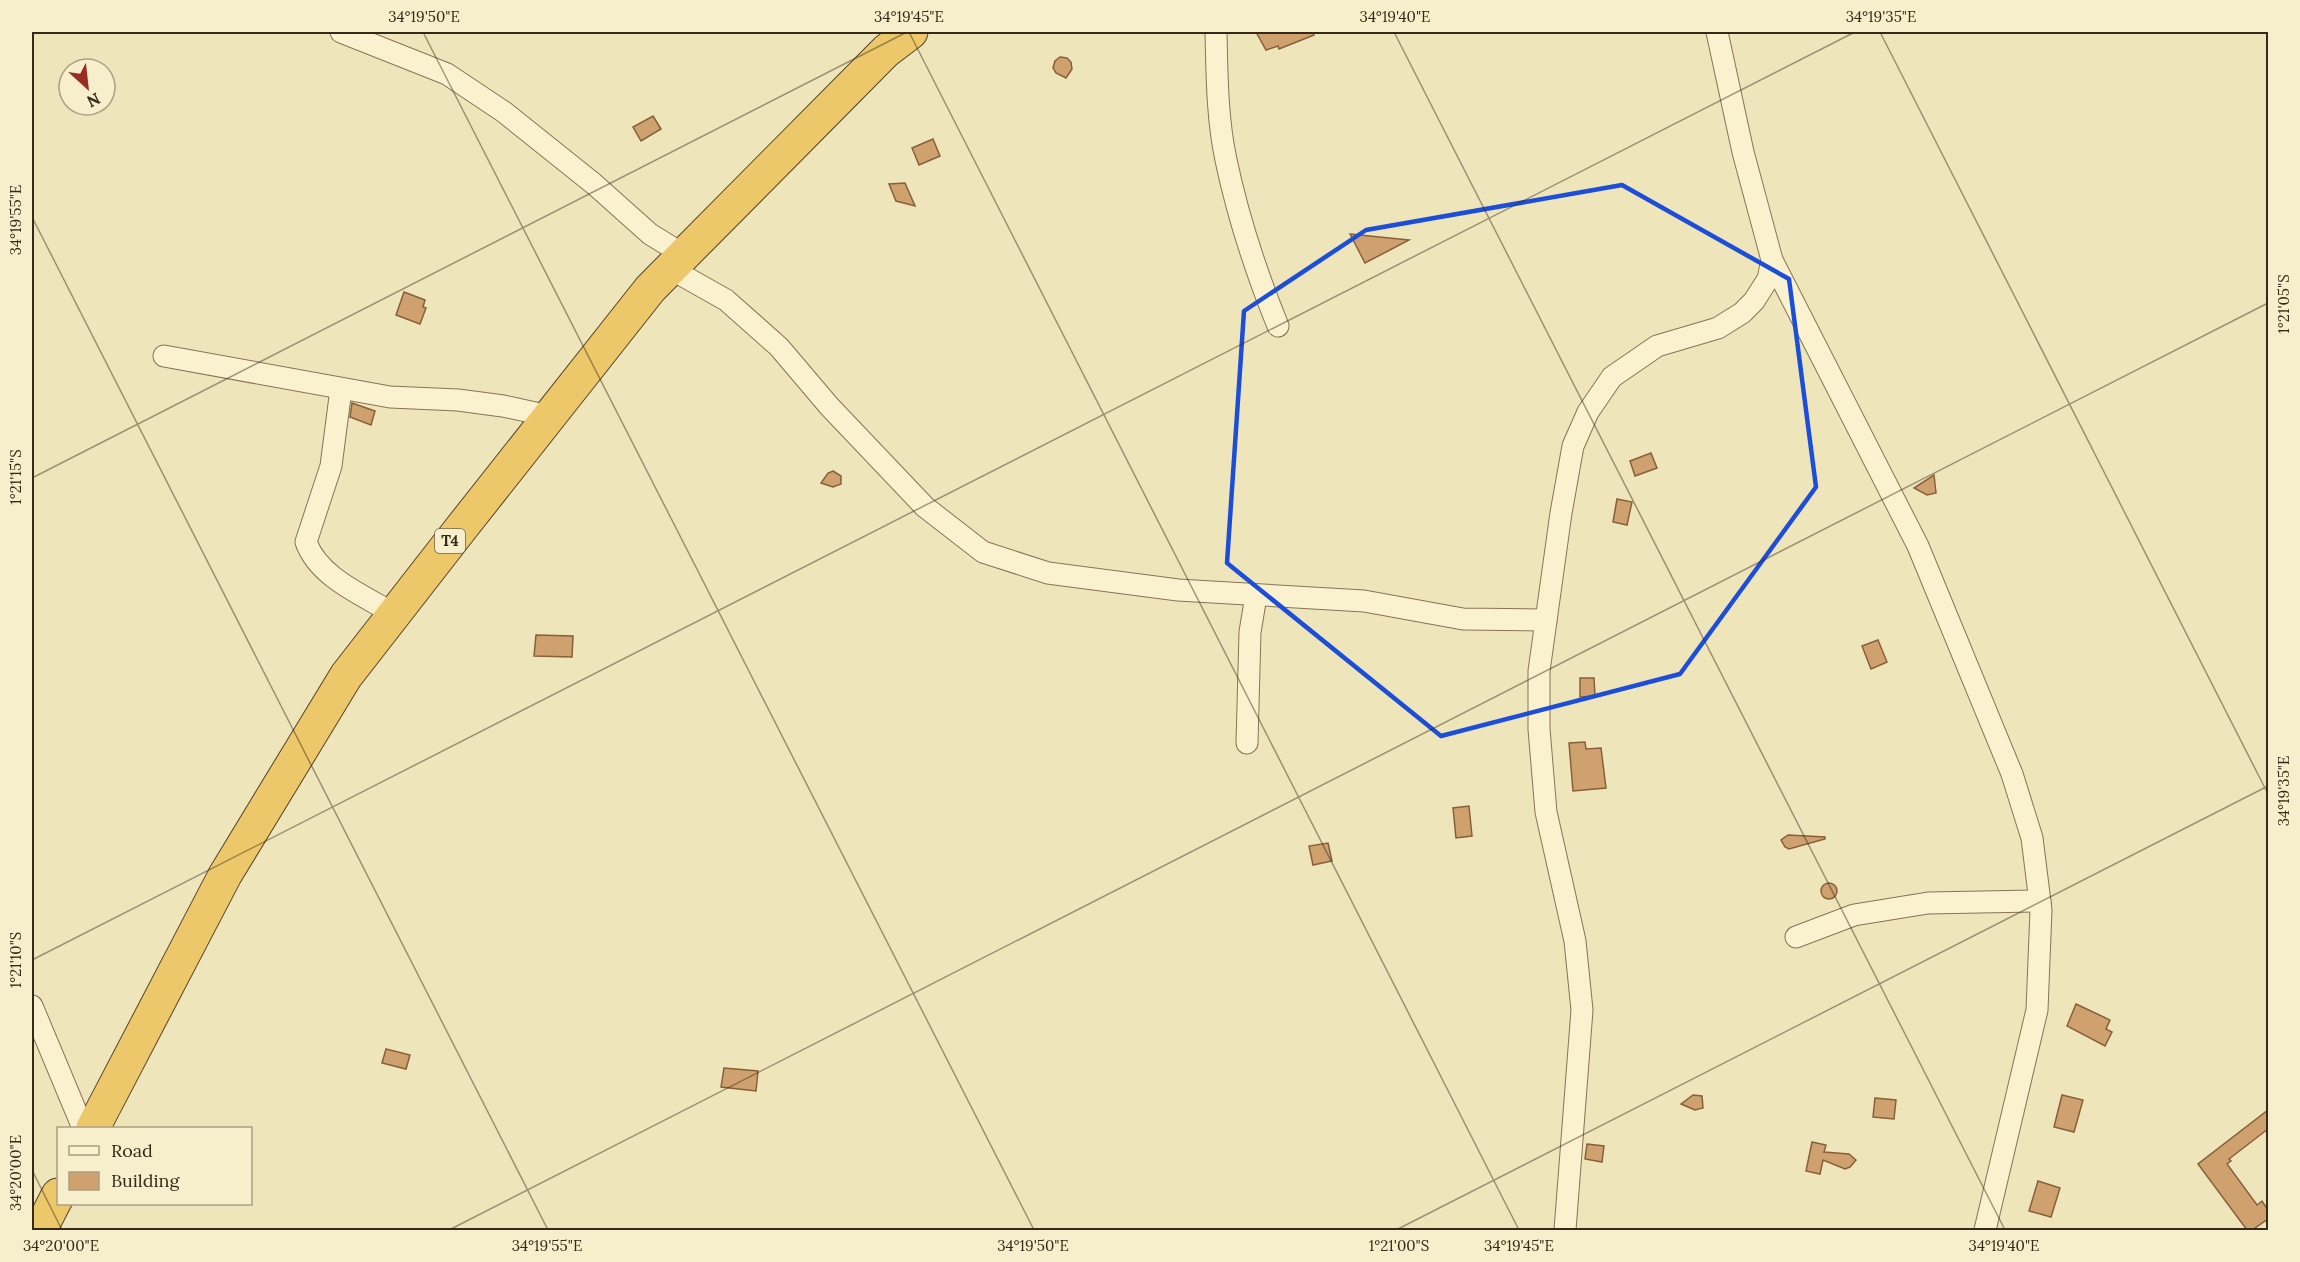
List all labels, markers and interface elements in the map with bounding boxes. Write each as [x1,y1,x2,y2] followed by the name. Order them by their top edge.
[388,7,460,26] text: 34°19'50"E
[874,7,944,26] text: 34°19'45"E
[1360,7,1430,26] text: 34°19'40"E
[1846,7,1916,26] text: 34°19'35"E
[57,57,117,117] north arrow
[84,89,104,112] text: N
[6,185,25,255] text: 34°19'55"E
[2274,274,2293,334] text: 1°21'05"S
[6,449,25,505] text: 1°21'15"S
[435,529,465,553] road number: T4
[2274,756,2293,826] text: 34°19'35"E
[6,932,25,988] text: 1°21'10"S
[57,1127,252,1205] legend
[6,1135,25,1211] text: 34°20'00"E
[111,1139,153,1162] text: Road
[111,1169,181,1192] text: Building
[23,1236,99,1255] text: 34°20'00"E
[512,1236,582,1255] text: 34°19'55"E
[997,1236,1069,1255] text: 34°19'50"E
[1369,1236,1429,1255] text: 1°21'00"S
[1484,1236,1554,1255] text: 34°19'45"E
[1969,1236,2039,1255] text: 34°19'40"E

